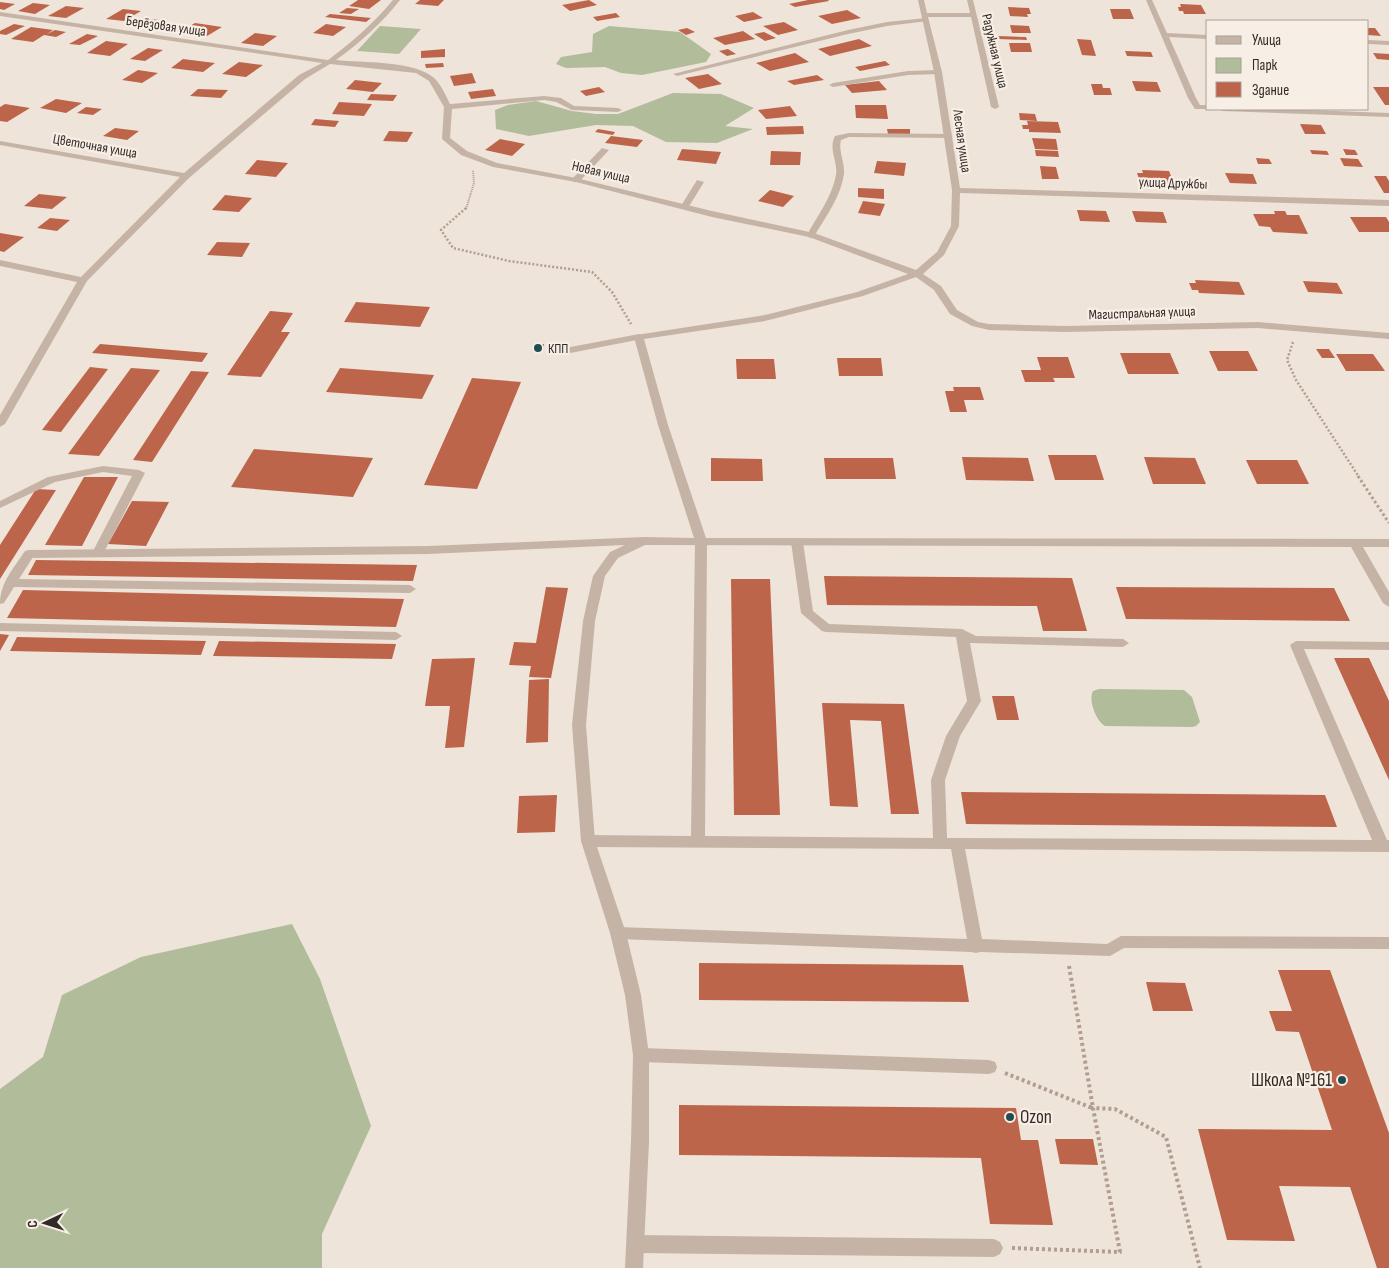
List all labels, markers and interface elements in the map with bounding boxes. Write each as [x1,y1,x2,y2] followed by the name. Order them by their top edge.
[125,12,207,40] street label: Берёзовая улица
[978,12,1012,90] street label: Радужная улица
[1206,20,1369,110] legend
[1252,31,1281,50] text: Улица
[1252,56,1278,75] text: Парк
[1252,81,1289,100] text: Здание
[949,107,975,174] street label: Лесная улица
[52,130,138,162] street label: Цветочная улица
[570,157,632,187] street label: Новая улица
[1138,173,1208,193] street label: улица Дружбы
[1088,303,1196,323] street label: Магистральная улица
[548,340,568,357] place label: КПП
[532,342,544,354] marker: КПП
[1251,1069,1332,1092] place label: Школа №161
[1336,1074,1348,1086] marker: Школа №161
[1020,1106,1052,1129] place label: Ozon
[1004,1111,1016,1123] marker: Ozon
[20,1198,70,1248] north arrow
[24,1220,41,1228] text: С

